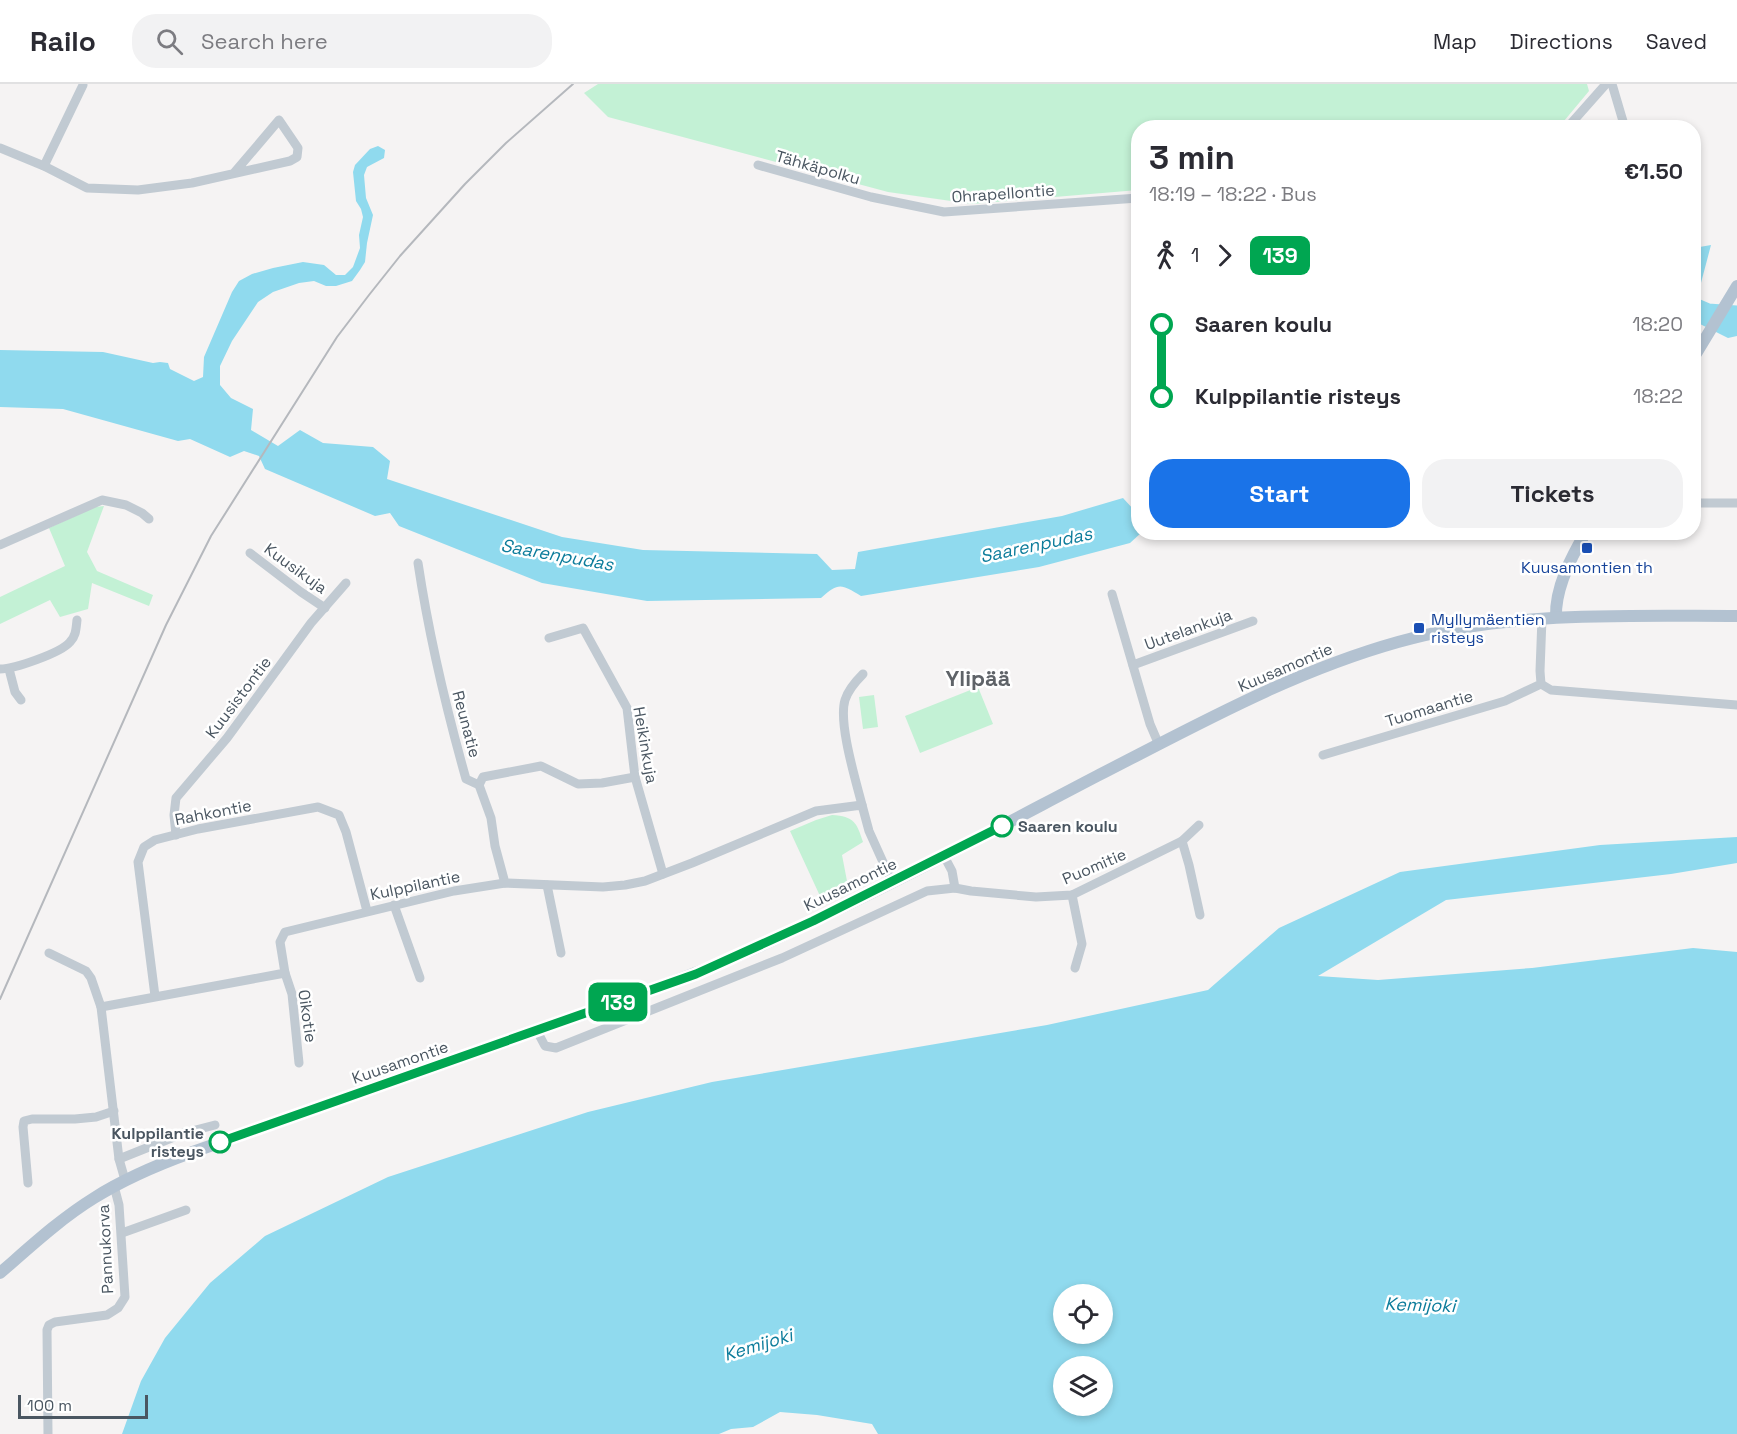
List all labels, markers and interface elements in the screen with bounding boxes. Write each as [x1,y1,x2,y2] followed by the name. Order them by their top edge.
[132,14,552,68] search box
[30,23,96,59] text: Railo
[153,25,186,58] icon: search
[201,27,328,55] text: Search here
[1433,28,1477,55] text: Map
[1510,28,1613,55] text: Directions
[1646,28,1707,55] text: Saved
[1149,137,1235,179] text: 3 min
[773,145,863,190] street label: Tähkäpolku
[1624,157,1683,185] text: €1.50
[951,179,1055,208] street label: Ohrapellontie
[1149,181,1317,207] text: 18:19 – 18:22 · Bus
[1149,239,1182,272] icon: walk
[1208,239,1241,272] icon: forward
[1191,242,1199,268] text: 1
[1262,242,1298,269] text: 139
[1195,310,1332,338] text: Saaren koulu
[1632,311,1683,337] text: 18:20
[1195,382,1401,410] text: Kulppilantie risteys
[1633,383,1683,409] text: 18:22
[1149,459,1410,528] button: Start
[1422,459,1683,528] button: Tickets
[978,521,1094,568] water label: Saarenpudas
[499,533,616,576] water label: Saarenpudas
[260,538,331,598] street label: Kuusikuja
[1580,541,1594,555] marker: Kuusamontien th
[1521,557,1653,578] place label: Kuusamontien th
[1142,604,1235,655] street label: Uutelankuja
[1431,609,1545,648] place label: Myllymäentien risteys
[1412,621,1426,635] marker: Myllymäentien risteys
[1235,638,1336,697] street label: Kuusamontie
[201,652,276,742] street label: Kuusistontie
[946,664,1011,692] district label: Ylipää
[1383,685,1475,732] street label: Tuomaantie
[447,688,486,760] street label: Reunatie
[628,705,663,785] street label: Heikinkuja
[173,795,253,830] street label: Rahkontie
[991,815,1013,837] marker: Saaren koulu
[1018,816,1118,837] place label: Saaren koulu
[1059,844,1129,889] street label: Puomitie
[800,853,900,916] street label: Kuusamontie
[368,866,462,905] street label: Kulppilantie
[584,982,652,1022] line badge: 139
[293,988,322,1044] street label: Oikotie
[600,989,636,1016] text: 139
[349,1036,451,1089] street label: Kuusamontie
[111,1123,204,1162] place label: Kulppilantie risteys
[209,1131,231,1153] marker: Kulppilantie risteys
[93,1204,118,1294] street label: Pannukorva
[1053,1284,1113,1416] map controls
[1053,1284,1113,1344] button: locate
[1384,1292,1458,1317] water label: Kemijoki
[721,1322,798,1366] water label: Kemijoki
[1053,1356,1113,1416] button: layers
[18,1392,148,1420] scale bar
[27,1395,72,1416] text: 100 m

